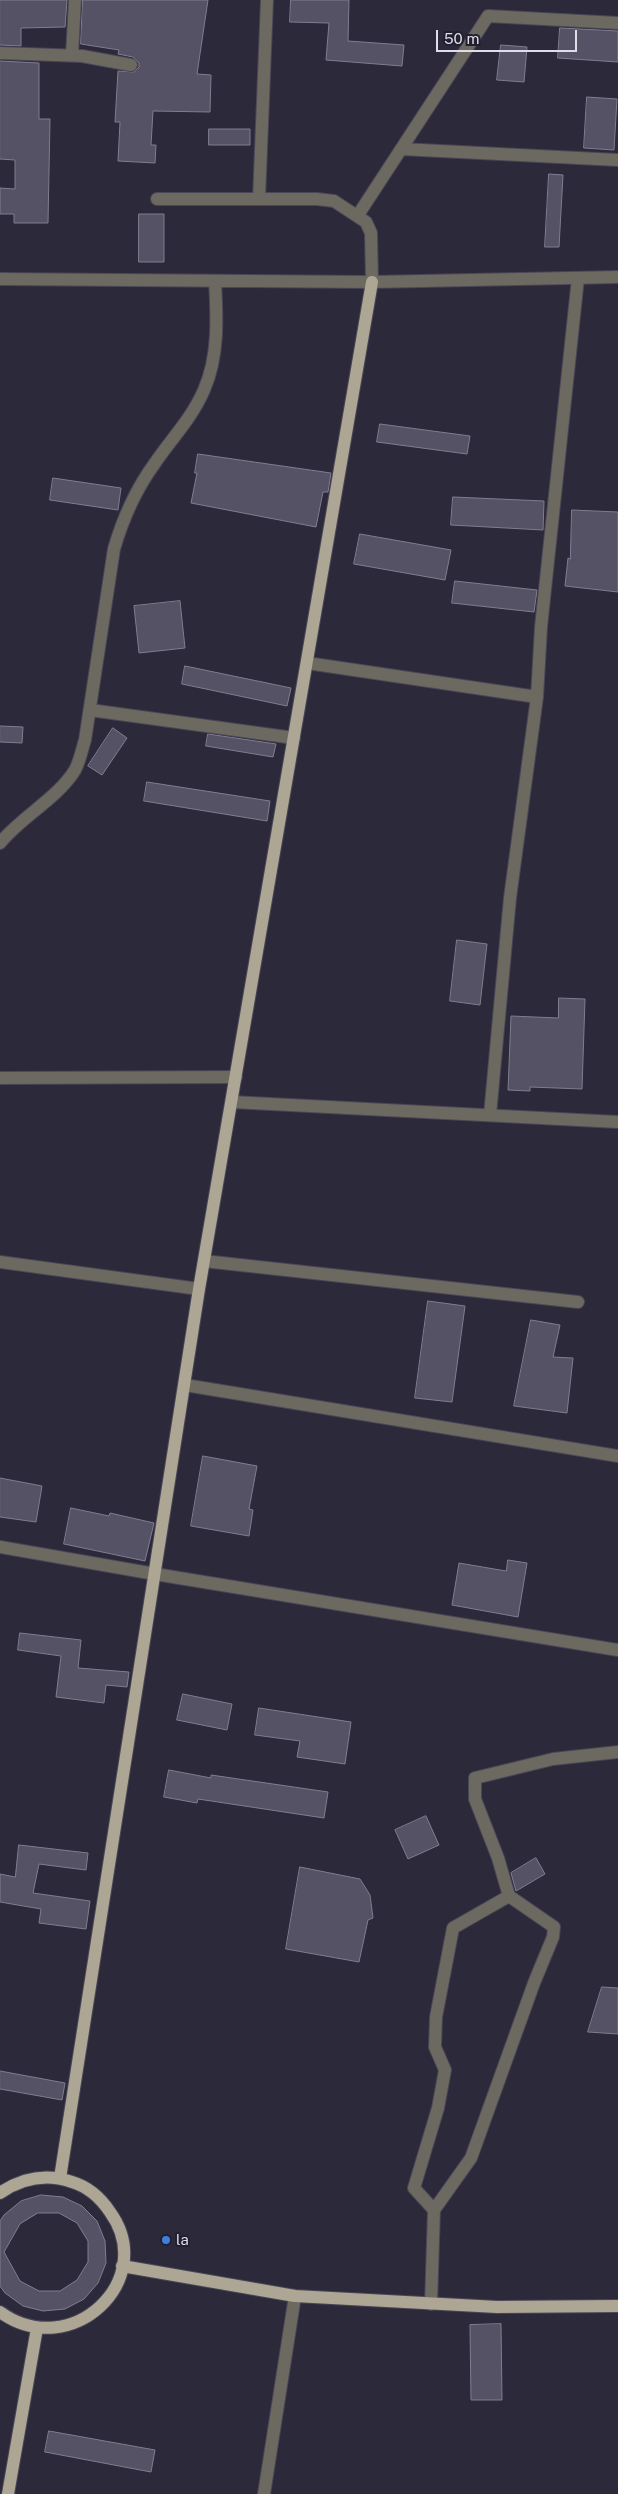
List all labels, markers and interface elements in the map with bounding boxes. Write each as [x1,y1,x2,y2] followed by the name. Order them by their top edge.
[438,20,579,52] scale bar
[444,30,479,47] text: 50 m
[176,2231,189,2249] place label: la
[160,2234,172,2246] marker: la

